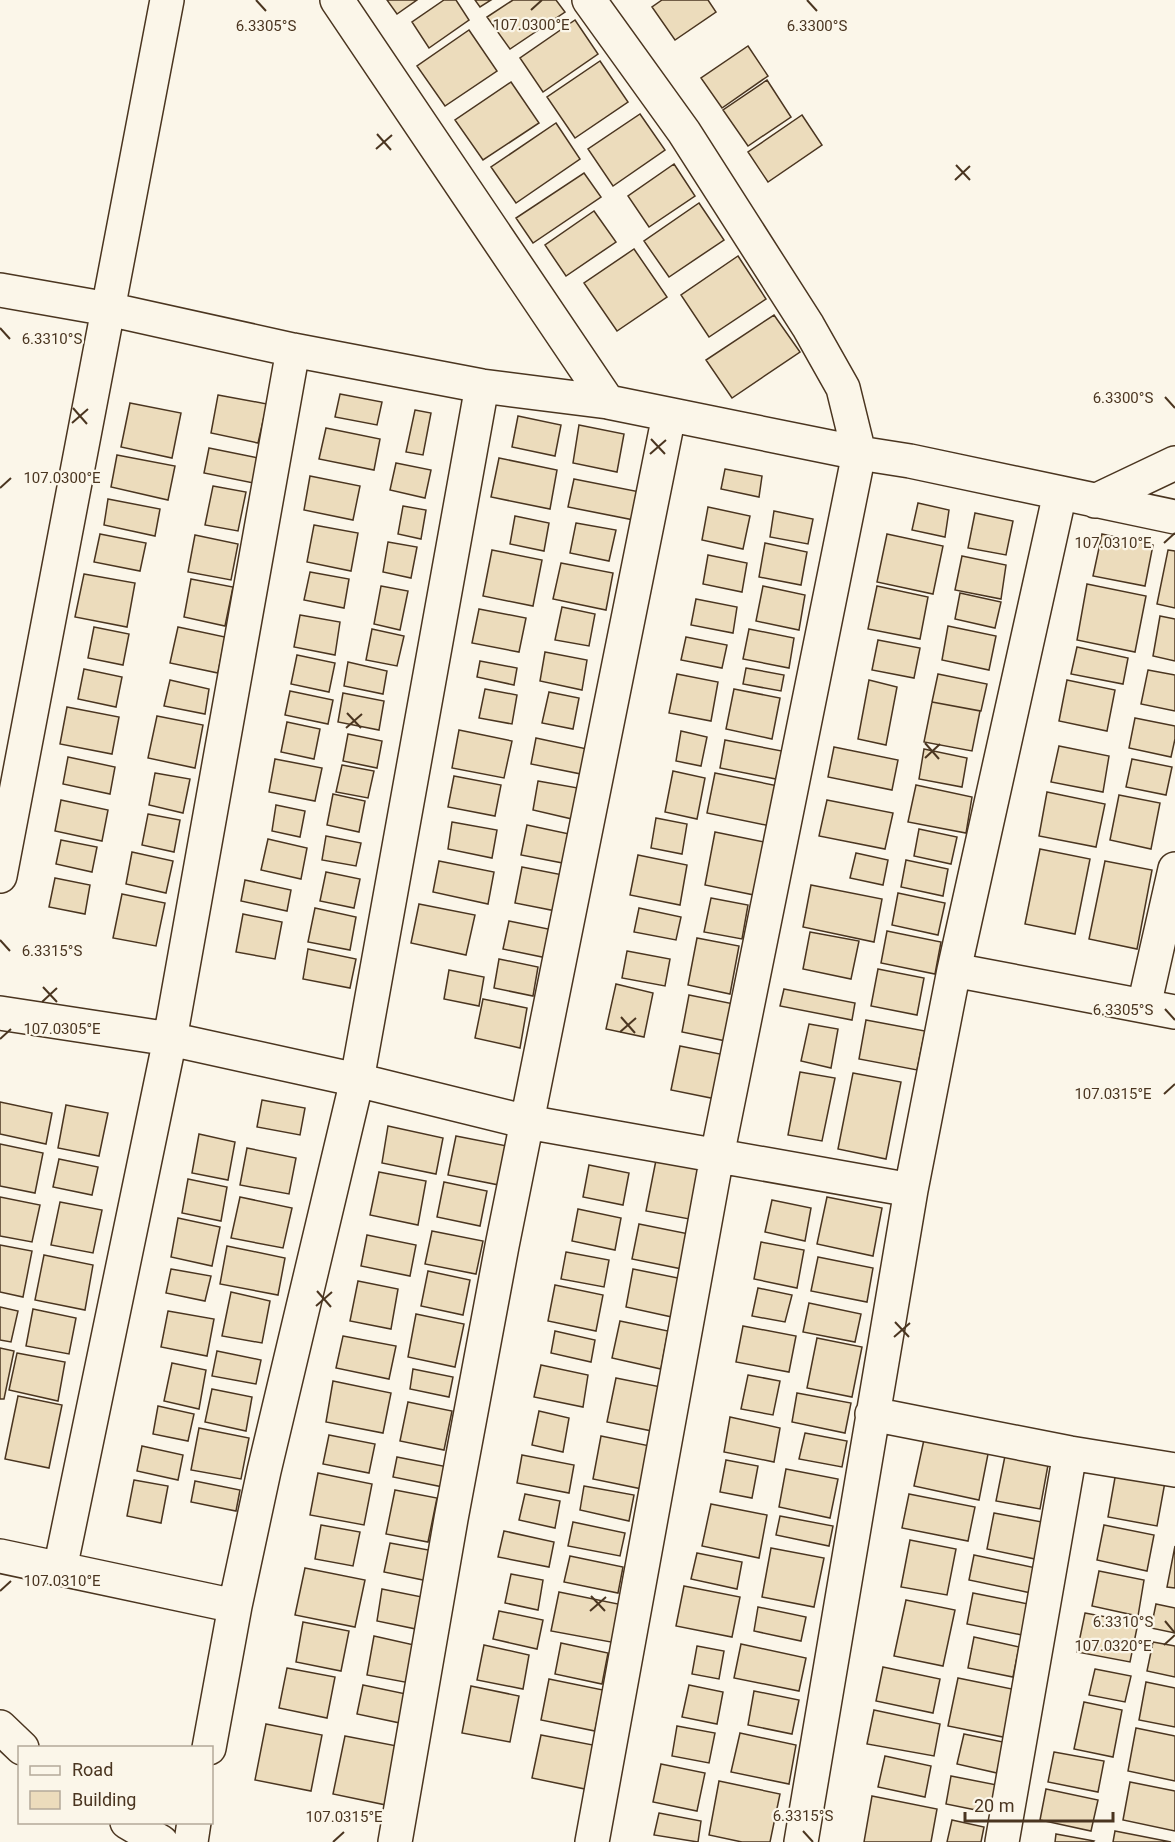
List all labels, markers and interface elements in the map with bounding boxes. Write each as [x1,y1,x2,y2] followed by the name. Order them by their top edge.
[492,16,570,34] text: 107.0300°E
[236,17,296,35] text: 6.3305°S
[787,17,847,35] text: 6.3300°S
[22,330,82,348] text: 6.3310°S
[1093,389,1153,407] text: 6.3300°S
[23,469,101,487] text: 107.0300°E
[1074,534,1152,552] text: 107.0310°E
[22,942,82,960] text: 6.3315°S
[1093,1001,1153,1019] text: 6.3305°S
[23,1020,101,1038] text: 107.0305°E
[1074,1085,1152,1103] text: 107.0315°E
[23,1572,101,1590] text: 107.0310°E
[1093,1613,1153,1631] text: 6.3310°S
[1074,1637,1152,1655] text: 107.0320°E
[18,1746,213,1824] legend
[72,1759,113,1780] text: Road
[965,1785,1114,1823] scale bar
[72,1789,136,1810] text: Building
[974,1795,1014,1816] text: 20 m
[773,1807,833,1825] text: 6.3315°S
[305,1808,383,1826] text: 107.0315°E

